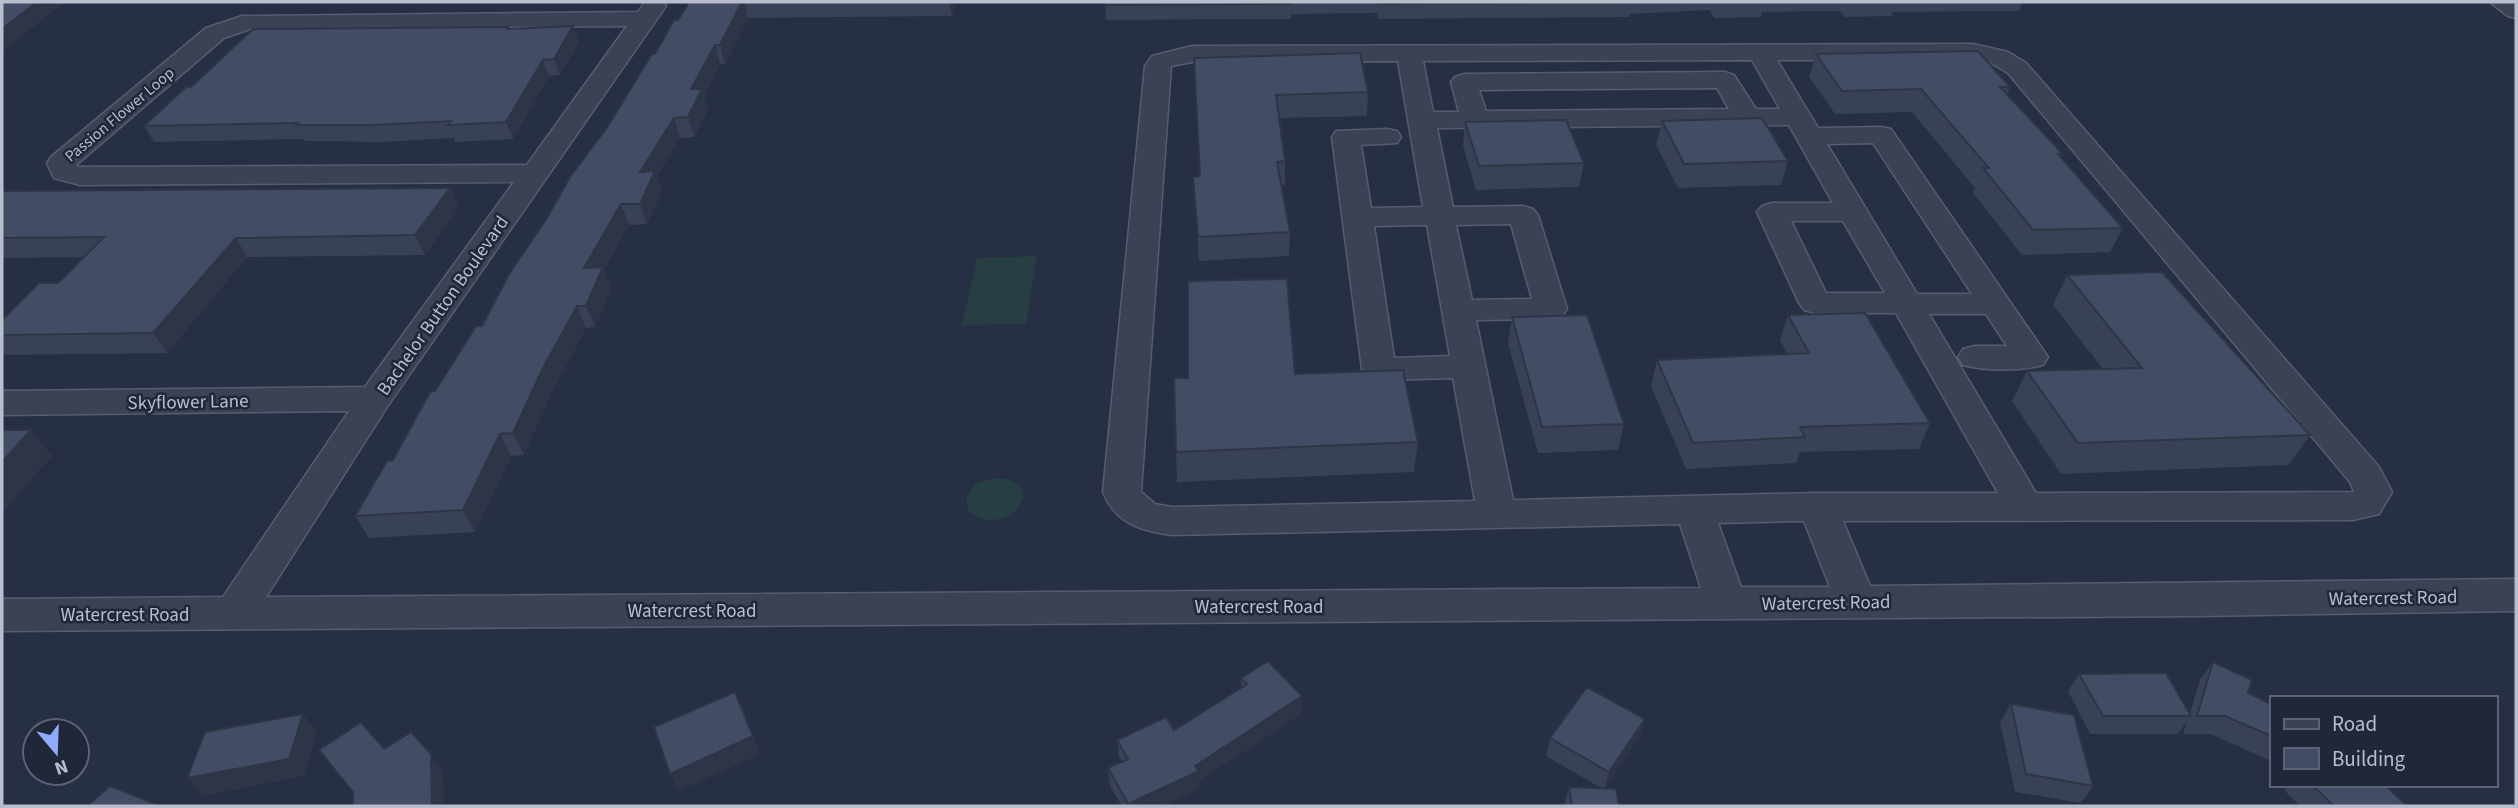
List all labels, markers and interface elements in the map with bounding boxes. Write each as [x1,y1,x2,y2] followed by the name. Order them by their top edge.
[60,62,179,167] street label: Passion Flower Loop
[371,210,516,401] street label: Bachelor Button Boulevard
[127,388,249,417] street label: Skyflower Lane
[2328,584,2458,613] street label: Watercrest Road
[1761,589,1891,618] street label: Watercrest Road
[1194,594,1324,621] street label: Watercrest Road
[627,598,757,625] street label: Watercrest Road
[60,602,190,629] street label: Watercrest Road
[2270,696,2497,787] legend
[2332,709,2377,739] text: Road
[21,717,91,787] north arrow
[2332,744,2406,774] text: Building
[51,752,71,781] text: N

